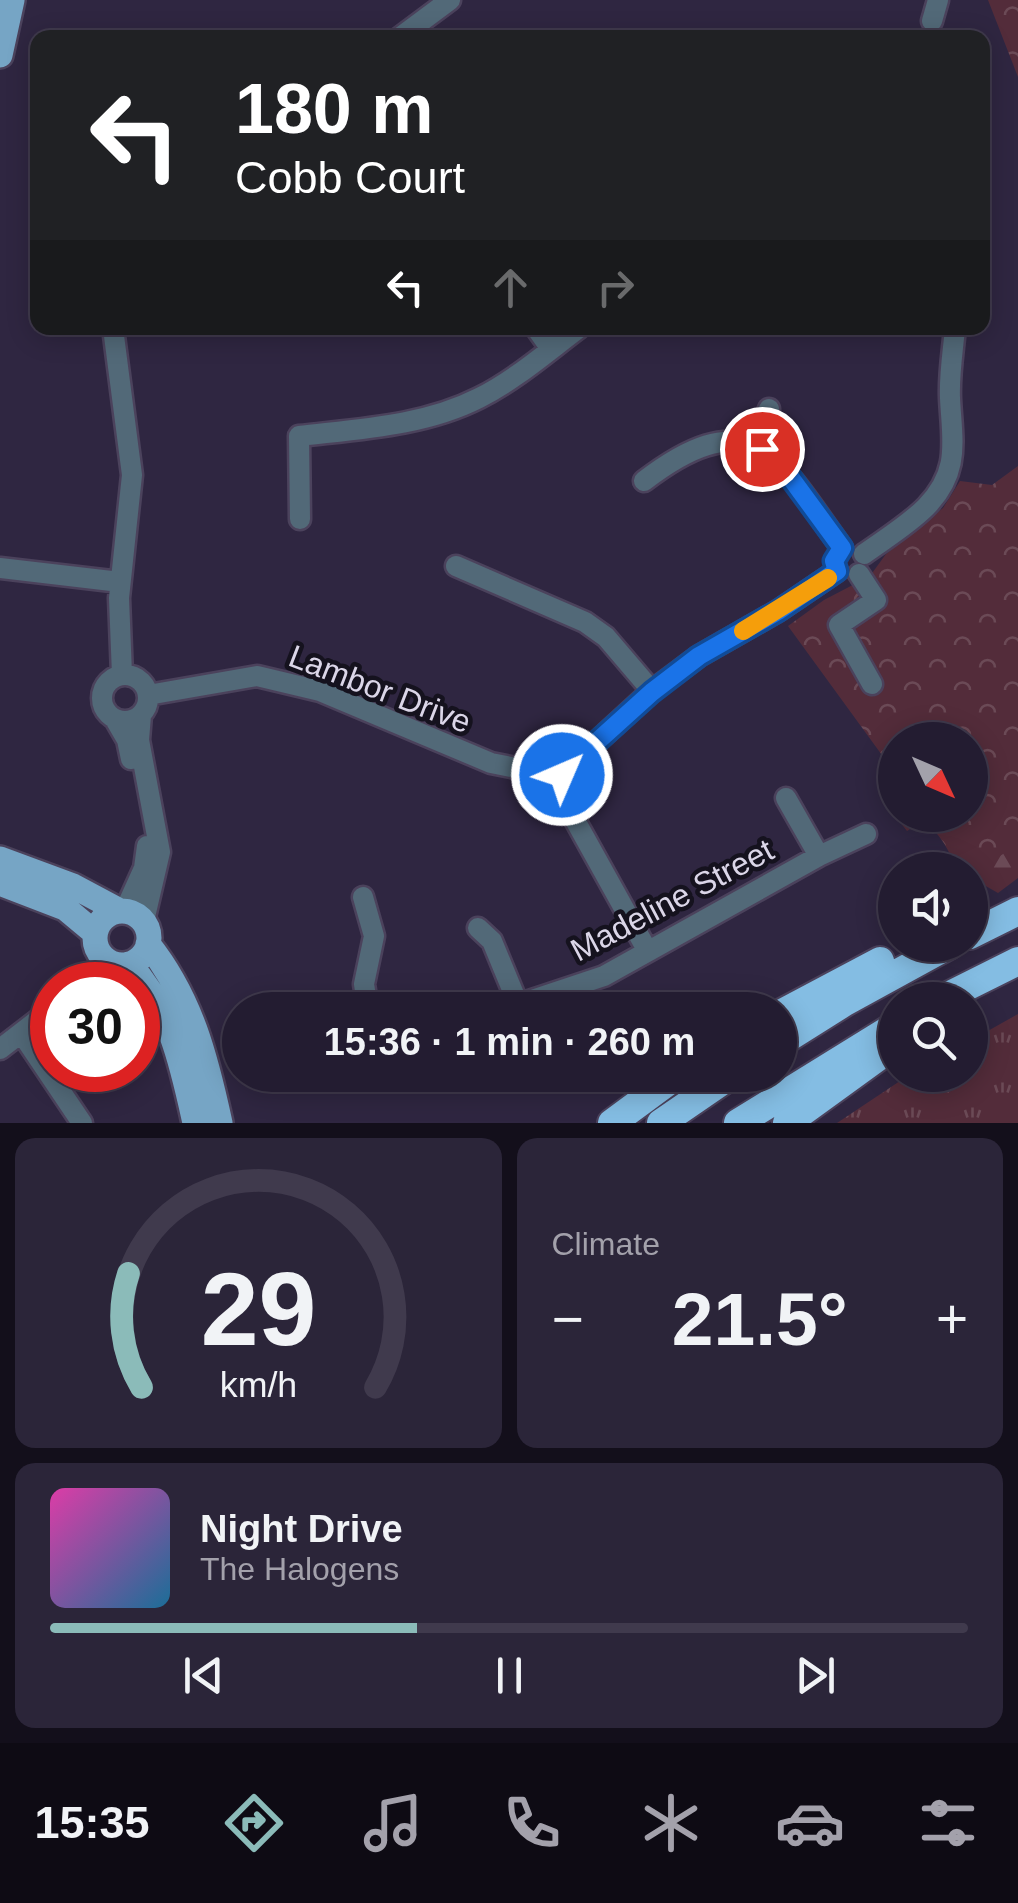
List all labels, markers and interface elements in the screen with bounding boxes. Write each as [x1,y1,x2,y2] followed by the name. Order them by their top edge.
[70,70,200,200] icon: left
[235,70,433,148] text: 180 m
[235,152,465,203] text: Cobb Court
[378,260,433,315] icon: left
[483,260,538,315] icon: ahead
[588,260,643,315] icon: right
[720,407,805,492] pin
[735,422,790,477] icon: arrive
[284,638,476,740] street label: Lambor Drive
[878,722,988,832] north arrow
[878,722,988,1092] map controls
[510,723,614,827] position arrow
[565,831,779,969] street label: Madeline Street
[878,852,988,962] button: sound
[30,962,160,1092] speed limit sign: 30
[878,982,988,1092] button: search
[324,1021,695,1063] text: 15:36 · 1 min · 260 m
[552,1226,660,1262] text: Climate
[200,1251,316,1367] text: 29
[672,1277,848,1361] text: 21.5°
[552,1288,584,1350] text: −
[936,1288,968,1350] text: +
[220,1365,297,1405] text: km/h
[200,1508,403,1550] text: Night Drive
[200,1551,399,1587] text: The Halogens
[176,1648,231,1703] icon: previous
[482,1648,537,1703] icon: pause
[788,1648,843,1703] icon: next
[219,1788,289,1858] icon: directions
[358,1788,428,1858] icon: music
[497,1788,567,1858] icon: phone
[636,1788,706,1858] icon: climate
[775,1788,845,1858] icon: car
[913,1788,983,1858] icon: filters
[34,1797,150,1848] text: 15:35

